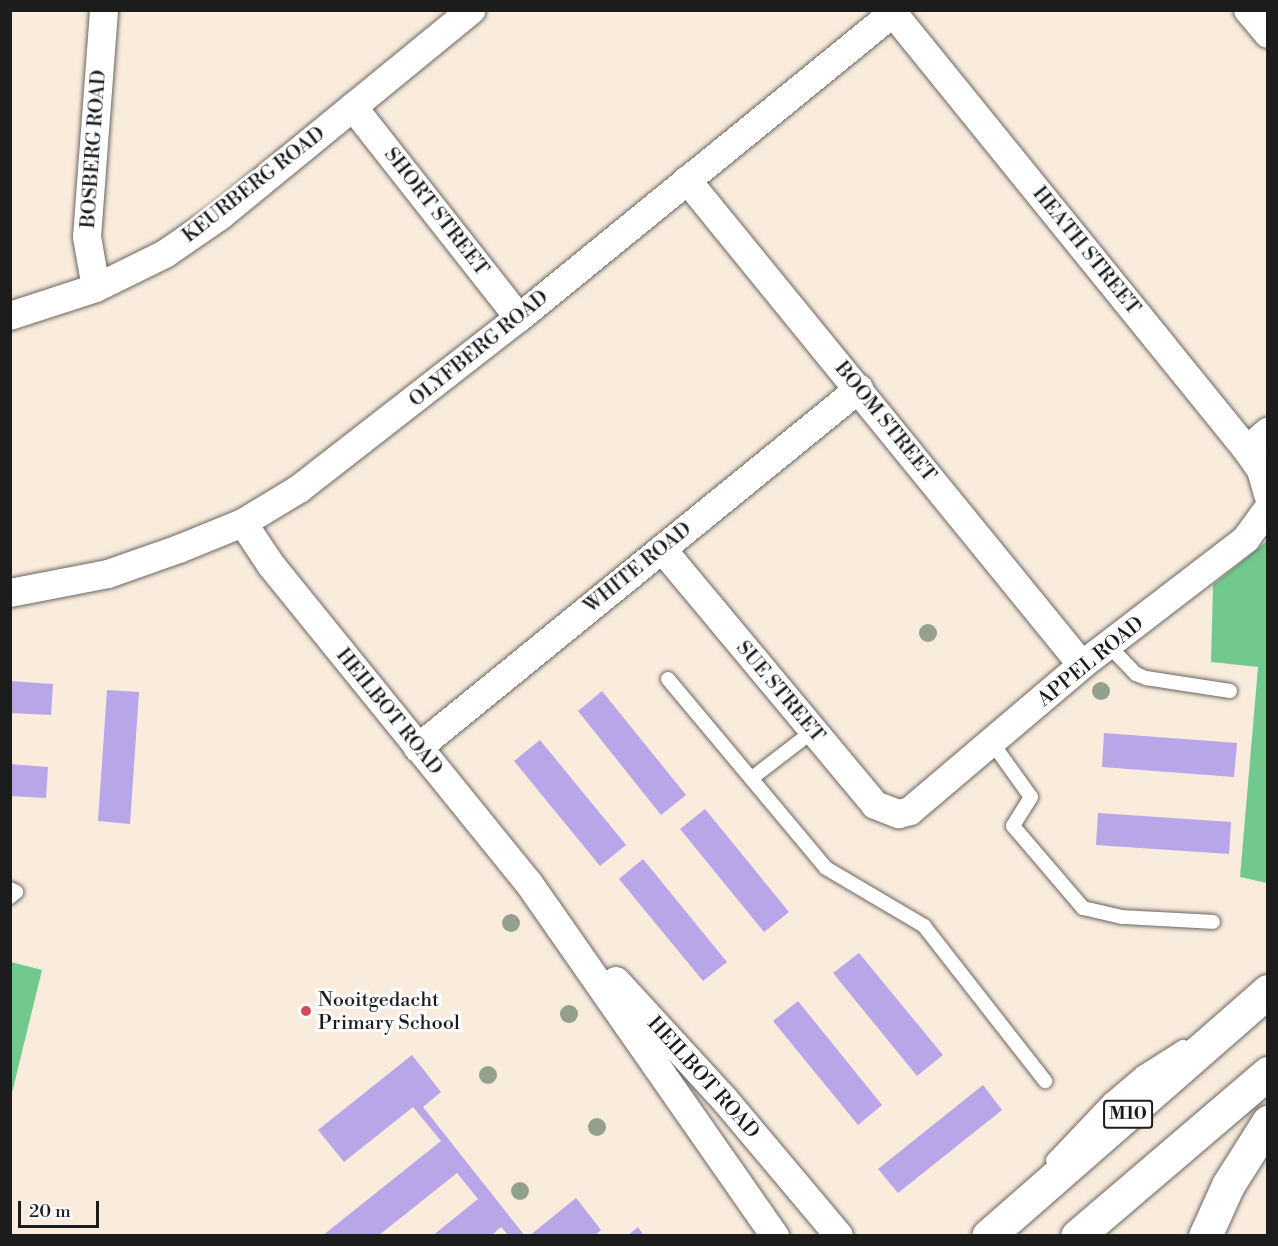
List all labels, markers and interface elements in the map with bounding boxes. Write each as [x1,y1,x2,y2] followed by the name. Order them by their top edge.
[76,69,112,229] street label: BOSBERG ROAD
[178,122,330,248] street label: KEURBERG ROAD
[379,143,493,281] street label: SHORT STREET
[1027,182,1145,320] street label: HEATH STREET
[405,286,553,412] street label: OLYFBERG ROAD
[829,357,941,487] street label: BOOM STREET
[579,517,697,619] street label: WHITE ROAD
[1033,612,1149,712] street label: APPEL ROAD
[731,636,829,748] street label: SUE STREET
[331,644,447,780] street label: HEILBOT ROAD
[318,988,460,1035] place label: Nooitgedacht Primary School
[299,1004,313,1018] marker: Nooitgedacht Primary School
[642,1012,764,1144] street label: HEILBOT ROAD
[1102,1099,1154,1129] road number: M10
[21,1189,102,1227] scale bar
[29,1200,71,1223] text: 20 m

